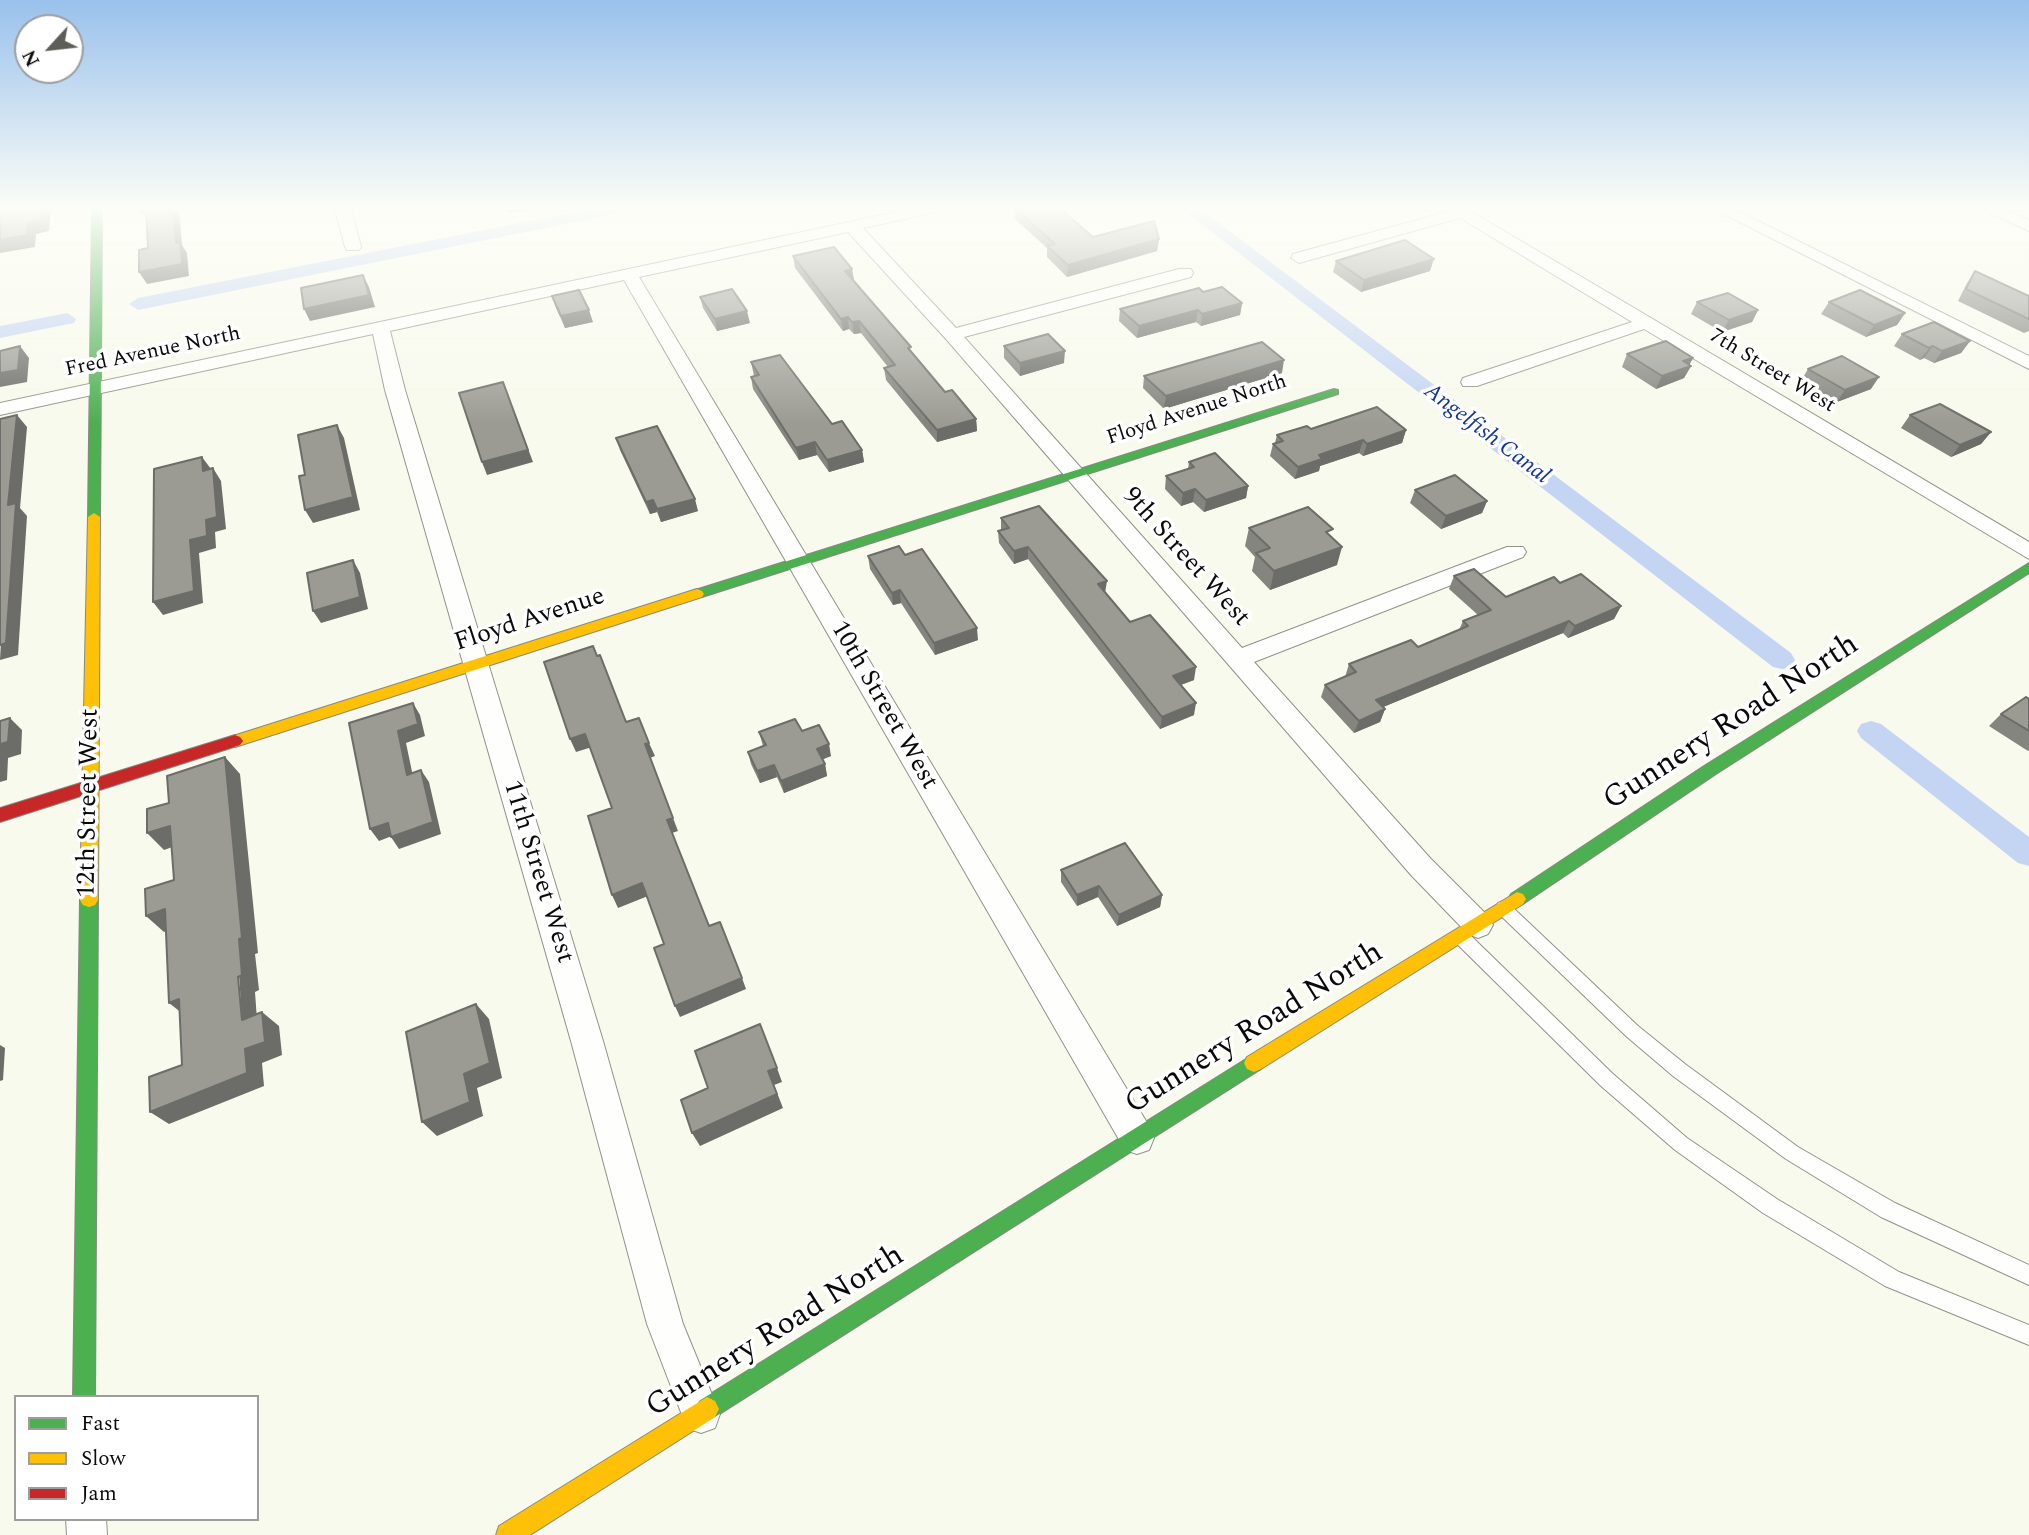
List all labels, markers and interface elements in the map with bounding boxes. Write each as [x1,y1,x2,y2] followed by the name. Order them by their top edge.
[14,14,84,84] north arrow
[15,44,48,71] text: N
[63,322,243,384] street label: Fred Avenue North
[1704,325,1840,419] street label: 7th Street West
[1104,370,1290,452] street label: Floyd Avenue North
[1418,379,1554,491] water label: Angelfish Canal
[1114,482,1256,634] street label: 9th Street West
[451,582,609,660] street label: Floyd Avenue
[822,616,944,796] street label: 10th Street West
[1597,627,1867,821] street label: Gunnery Road North
[73,708,107,898] street label: 12th Street West
[494,777,580,967] street label: 11th Street West
[1119,935,1391,1125] street label: Gunnery Road North
[640,1238,912,1428] street label: Gunnery Road North
[14,1395,259,1521] legend
[81,1408,120,1440] text: Fast
[81,1443,125,1475] text: Slow
[81,1478,117,1510] text: Jam

